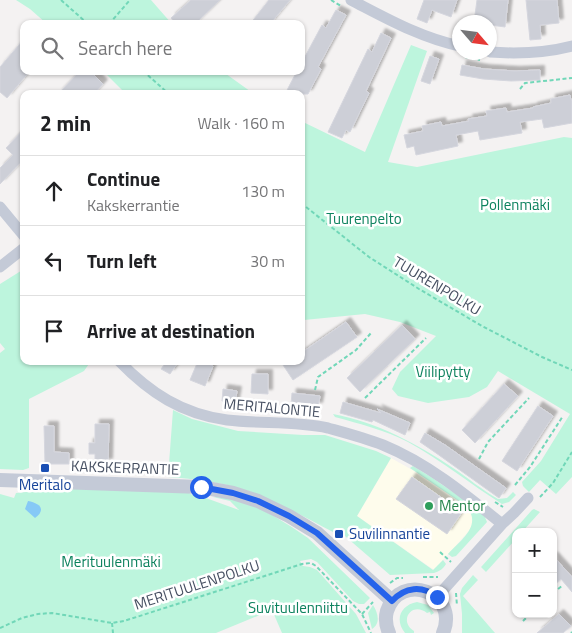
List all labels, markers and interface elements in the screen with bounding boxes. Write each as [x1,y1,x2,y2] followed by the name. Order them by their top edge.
[452,15,497,60] north arrow
[20,20,305,75] search box
[78,33,172,62] text: Search here
[38,34,66,62] icon: search
[40,107,91,139] text: 2 min
[197,111,285,135] text: Walk · 160 m
[87,164,160,193] text: Continue
[40,177,68,205] icon: ahead
[241,179,285,203] text: 130 m
[87,193,180,217] text: Kakskerrantie
[480,193,550,216] park label: Pollenmäki
[326,207,402,230] park label: Tuurenpelto
[87,246,157,275] text: Turn left
[40,247,68,275] icon: left
[250,249,285,273] text: 30 m
[389,250,486,321] street label: TUURENPOLKU
[87,316,255,345] text: Arrive at destination
[40,317,68,345] icon: arrive
[416,360,470,383] park label: Viilipytty
[223,392,321,423] street label: MERITALONTIE
[70,454,180,481] street label: KAKSKERRANTIE
[39,462,51,474] marker: Meritalo
[19,473,71,496] place label: Meritalo
[190,476,213,499] route start
[439,494,486,517] place label: Mentor
[423,500,435,512] marker: Mentor
[349,522,430,545] place label: Suvilinnantie
[333,528,345,540] marker: Suvilinnantie
[512,528,557,618] map controls
[512,528,557,573] button: +
[61,550,161,573] park label: Merituulenmäki
[131,553,263,616] street label: MERITUULENPOLKU
[512,573,557,618] button: −
[426,586,449,609] route end
[248,596,348,619] park label: Suvituulenniittu

